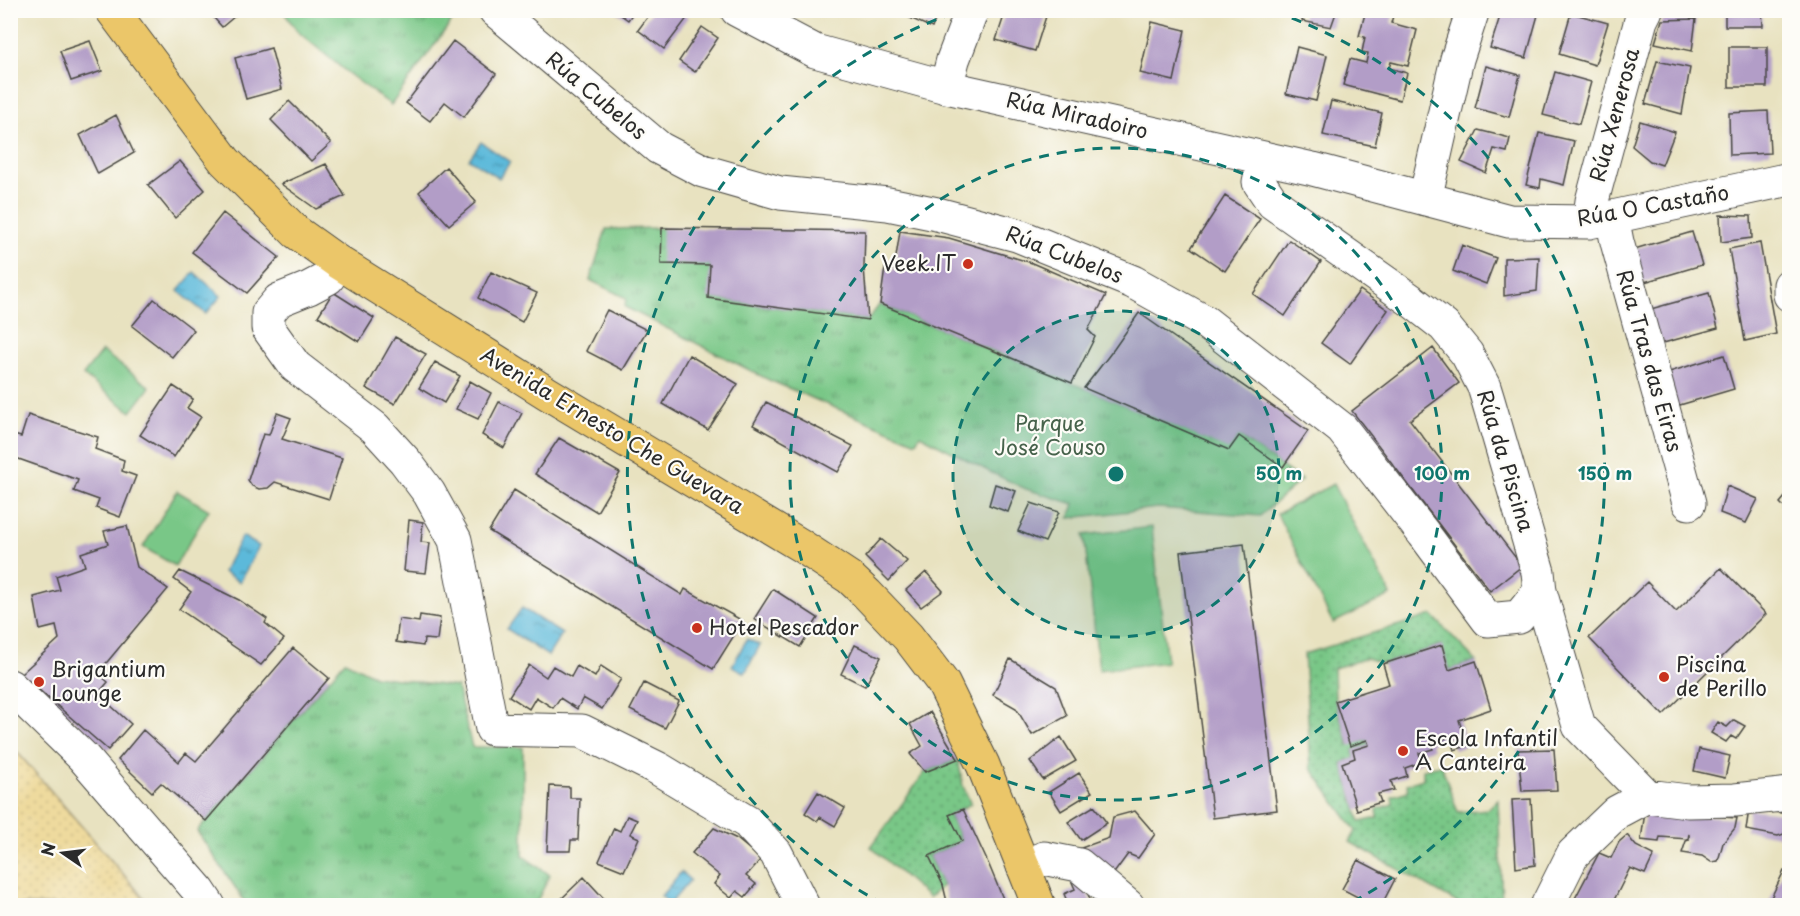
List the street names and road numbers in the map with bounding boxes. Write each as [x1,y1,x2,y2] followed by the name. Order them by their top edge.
[540,43,655,146] street label: Rúa Cubelos
[1580,44,1646,185] street label: Rúa Xenerosa
[1003,82,1152,146] street label: Rúa Miradoiro
[1574,175,1731,233] street label: Rúa O Castaño
[1001,216,1128,290] street label: Rúa Cubelos
[1610,266,1692,455] street label: Rúa Tras das Eiras
[475,338,752,521] street label: Avenida Ernesto Che Guevara
[1470,385,1544,536] street label: Rúa da Piscina

